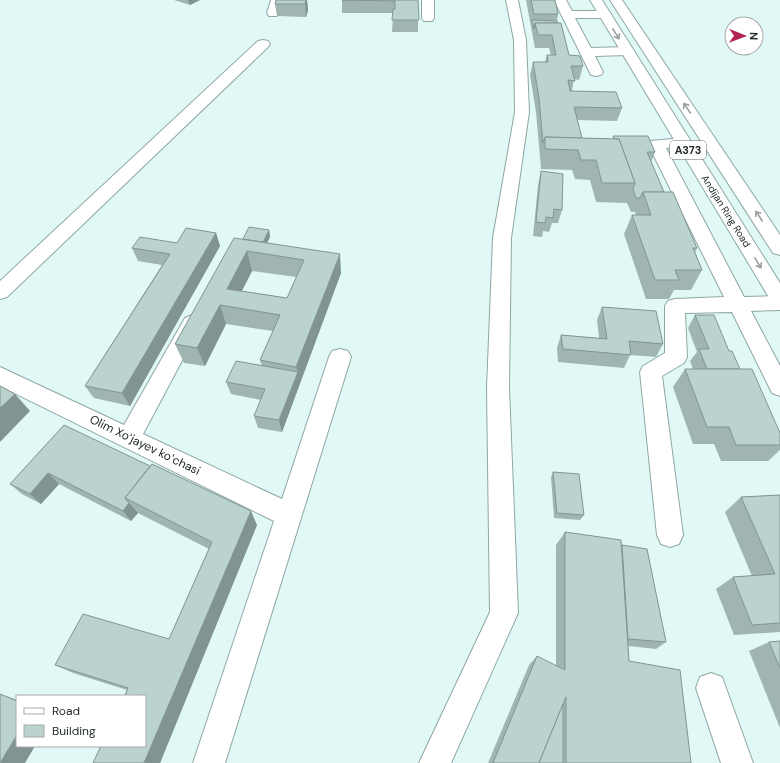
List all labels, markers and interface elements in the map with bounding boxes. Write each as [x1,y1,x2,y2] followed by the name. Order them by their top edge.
[724,16,764,56] north arrow
[612,28,620,39] one-way arrow
[747,32,761,40] text: N
[683,103,691,114] one-way arrow
[670,141,706,159] road number: A373
[699,172,753,250] street label: Andijan Ring Road
[754,210,762,222] one-way arrow
[754,257,762,269] one-way arrow
[87,411,203,479] street label: Olim Xoʻjayev koʻchasi
[16,695,146,747] legend
[52,703,80,719] text: Road
[52,723,96,739] text: Building

